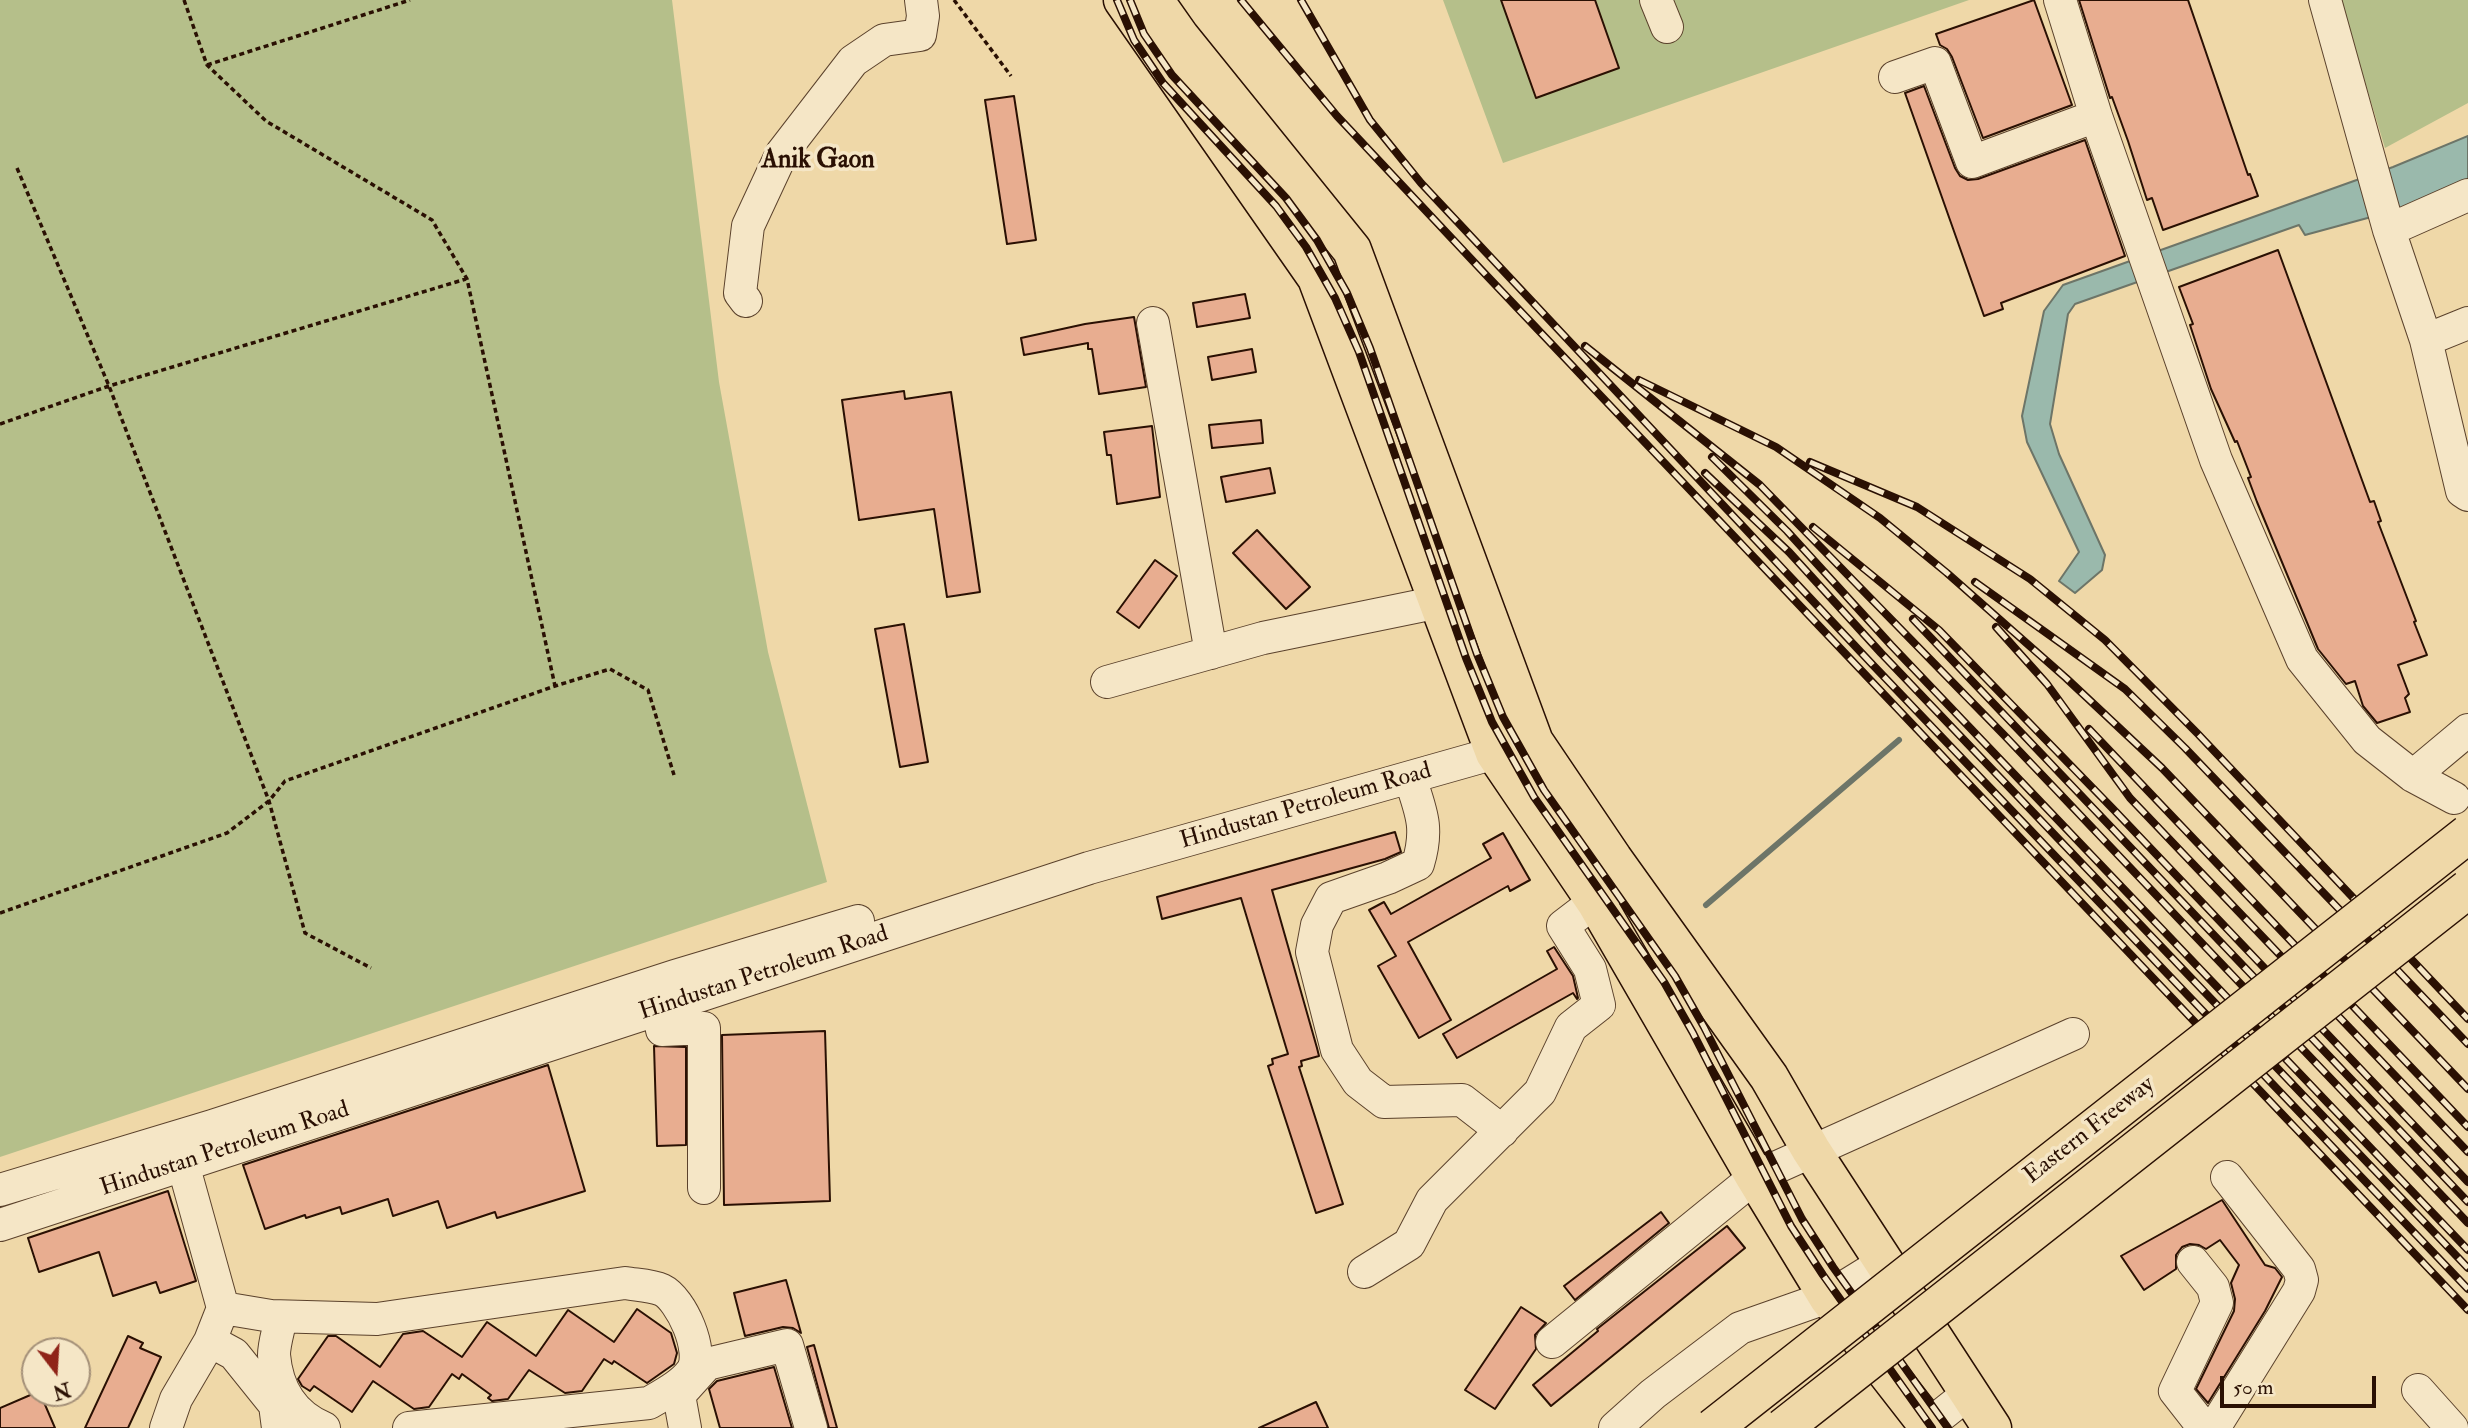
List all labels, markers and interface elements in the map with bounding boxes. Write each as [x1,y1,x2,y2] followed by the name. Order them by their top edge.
[761,145,875,177] district label: Anik Gaon
[1177,757,1435,857] street label: Hindustan Petroleum Road
[636,920,892,1028] street label: Hindustan Petroleum Road
[2019,1071,2161,1191] street label: Eastern Freeway
[97,1096,353,1204] street label: Hindustan Petroleum Road
[21,1337,91,1407] north arrow
[2223,1362,2379,1406] scale bar
[2233,1374,2274,1401] text: 50 m
[50,1376,73,1404] text: N

